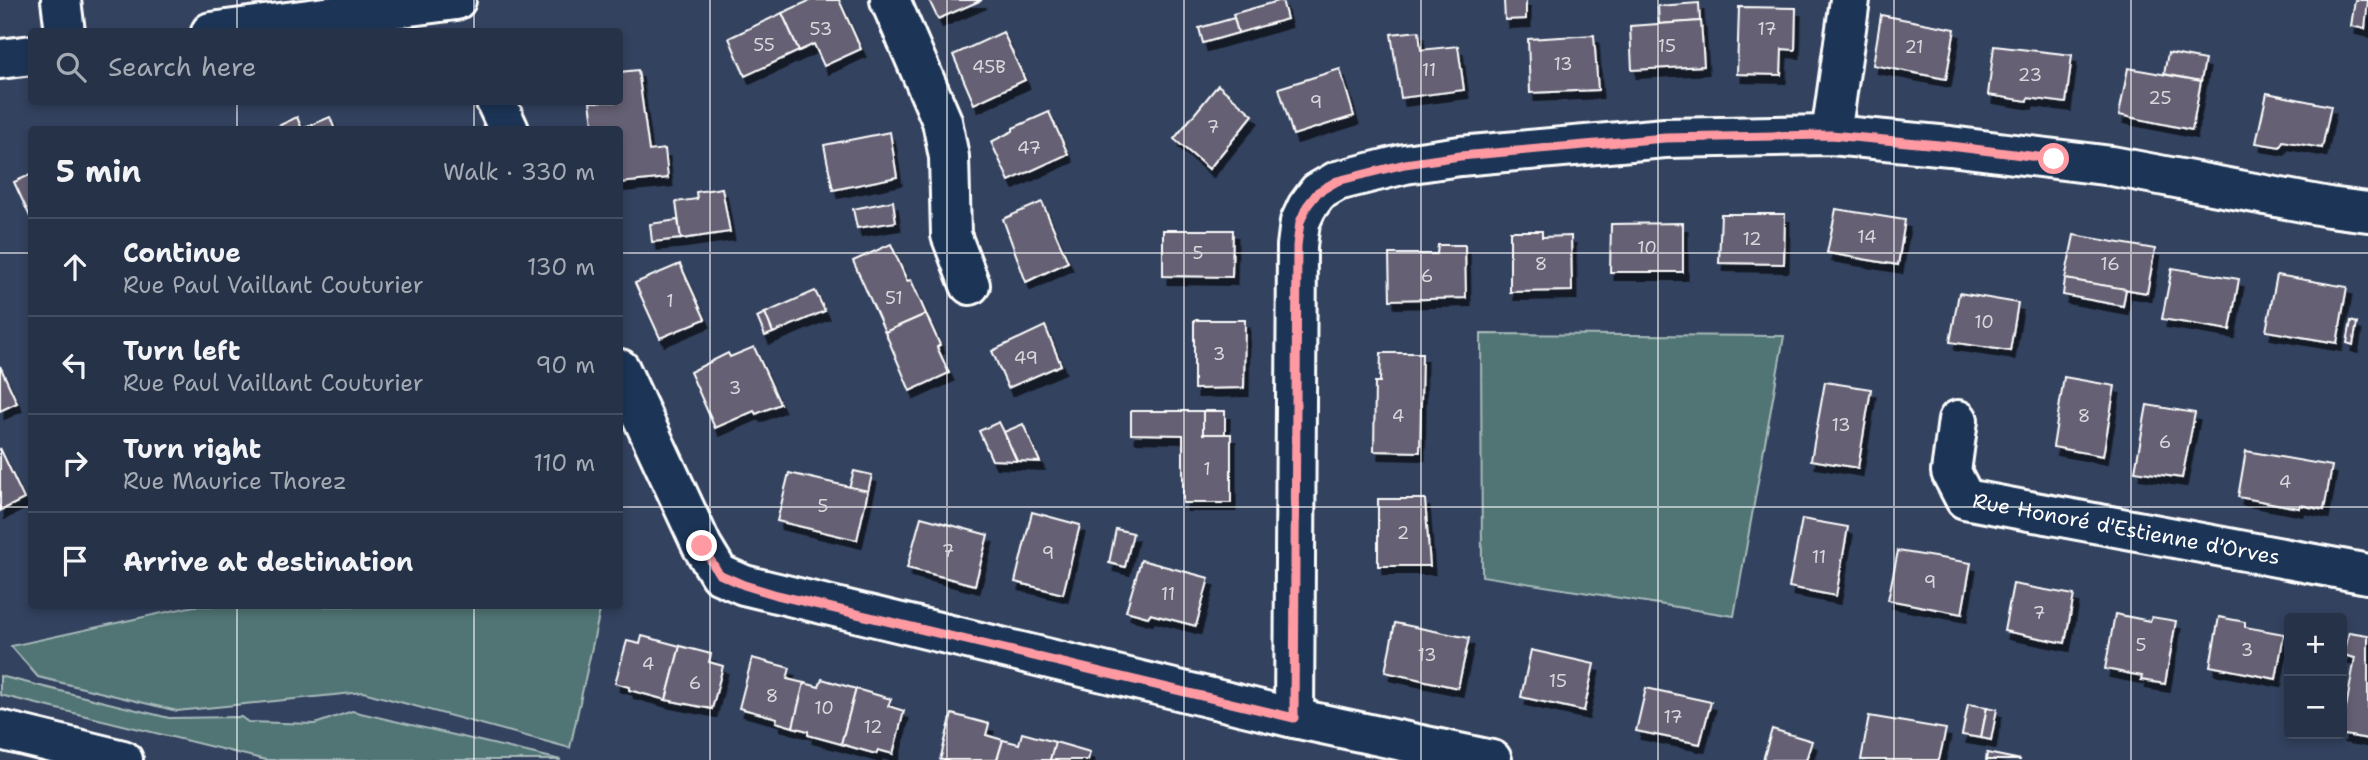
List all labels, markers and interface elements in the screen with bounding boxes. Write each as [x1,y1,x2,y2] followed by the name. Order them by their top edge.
[810,17,832,41] house number: 53
[1757,17,1777,41] house number: 17
[28,28,623,105] search box
[753,33,775,57] house number: 55
[1658,34,1676,58] house number: 15
[1904,35,1924,59] house number: 21
[52,48,90,86] icon: search
[108,49,257,84] text: Search here
[1553,52,1573,76] house number: 13
[972,55,1006,79] house number: 45B
[1422,58,1436,82] house number: 11
[2018,63,2042,87] house number: 23
[2148,86,2172,110] house number: 25
[1310,90,1322,114] house number: 9
[1207,115,1219,139] house number: 7
[1017,136,1041,160] house number: 47
[2038,143,2069,174] route start
[56,151,141,192] text: 5 min
[443,157,595,187] text: Walk · 330 m
[1857,225,1877,249] house number: 14
[1742,227,1762,251] house number: 12
[123,235,241,270] text: Continue
[1637,236,1657,260] house number: 10
[1192,241,1204,265] house number: 5
[56,248,94,286] icon: ahead
[527,252,595,282] text: 130 m
[1535,252,1547,276] house number: 8
[2100,252,2120,276] house number: 16
[1421,264,1433,288] house number: 6
[123,270,424,300] text: Rue Paul Vaillant Couturier
[885,286,903,310] house number: 51
[666,289,674,313] house number: 1
[1974,310,1994,334] house number: 10
[123,333,240,368] text: Turn left
[1213,342,1225,366] house number: 3
[56,346,94,384] icon: left
[1014,346,1038,370] house number: 49
[535,350,595,380] text: 90 m
[123,368,424,398] text: Rue Paul Vaillant Couturier
[729,376,741,400] house number: 3
[1392,404,1404,428] house number: 4
[2078,404,2090,428] house number: 8
[1831,413,1851,437] house number: 13
[2159,430,2171,454] house number: 6
[123,431,261,466] text: Turn right
[56,444,94,482] icon: right
[533,448,595,478] text: 110 m
[1203,457,1211,481] house number: 1
[123,466,347,496] text: Rue Maurice Thorez
[2279,470,2291,494] house number: 4
[1970,487,2282,571] street label: Rue Honoré d'Estienne d'Orves
[817,494,829,518] house number: 5
[1397,521,1409,545] house number: 2
[686,530,717,561] route end
[942,539,954,563] house number: 7
[1042,541,1054,565] house number: 9
[56,542,94,580] icon: arrive
[123,544,413,579] text: Arrive at destination
[1812,545,1826,569] house number: 11
[1924,570,1936,594] house number: 9
[1161,582,1175,606] house number: 11
[2033,601,2045,625] house number: 7
[2284,613,2347,739] map controls
[2284,613,2347,676] button: +
[2135,633,2147,657] house number: 5
[2241,638,2253,662] house number: 3
[1417,643,1437,667] house number: 13
[642,652,654,676] house number: 4
[1549,669,1567,693] house number: 15
[689,671,701,695] house number: 6
[2284,676,2347,739] button: −
[766,684,778,708] house number: 8
[814,696,834,720] house number: 10
[1663,705,1683,729] house number: 17
[863,715,883,739] house number: 12

